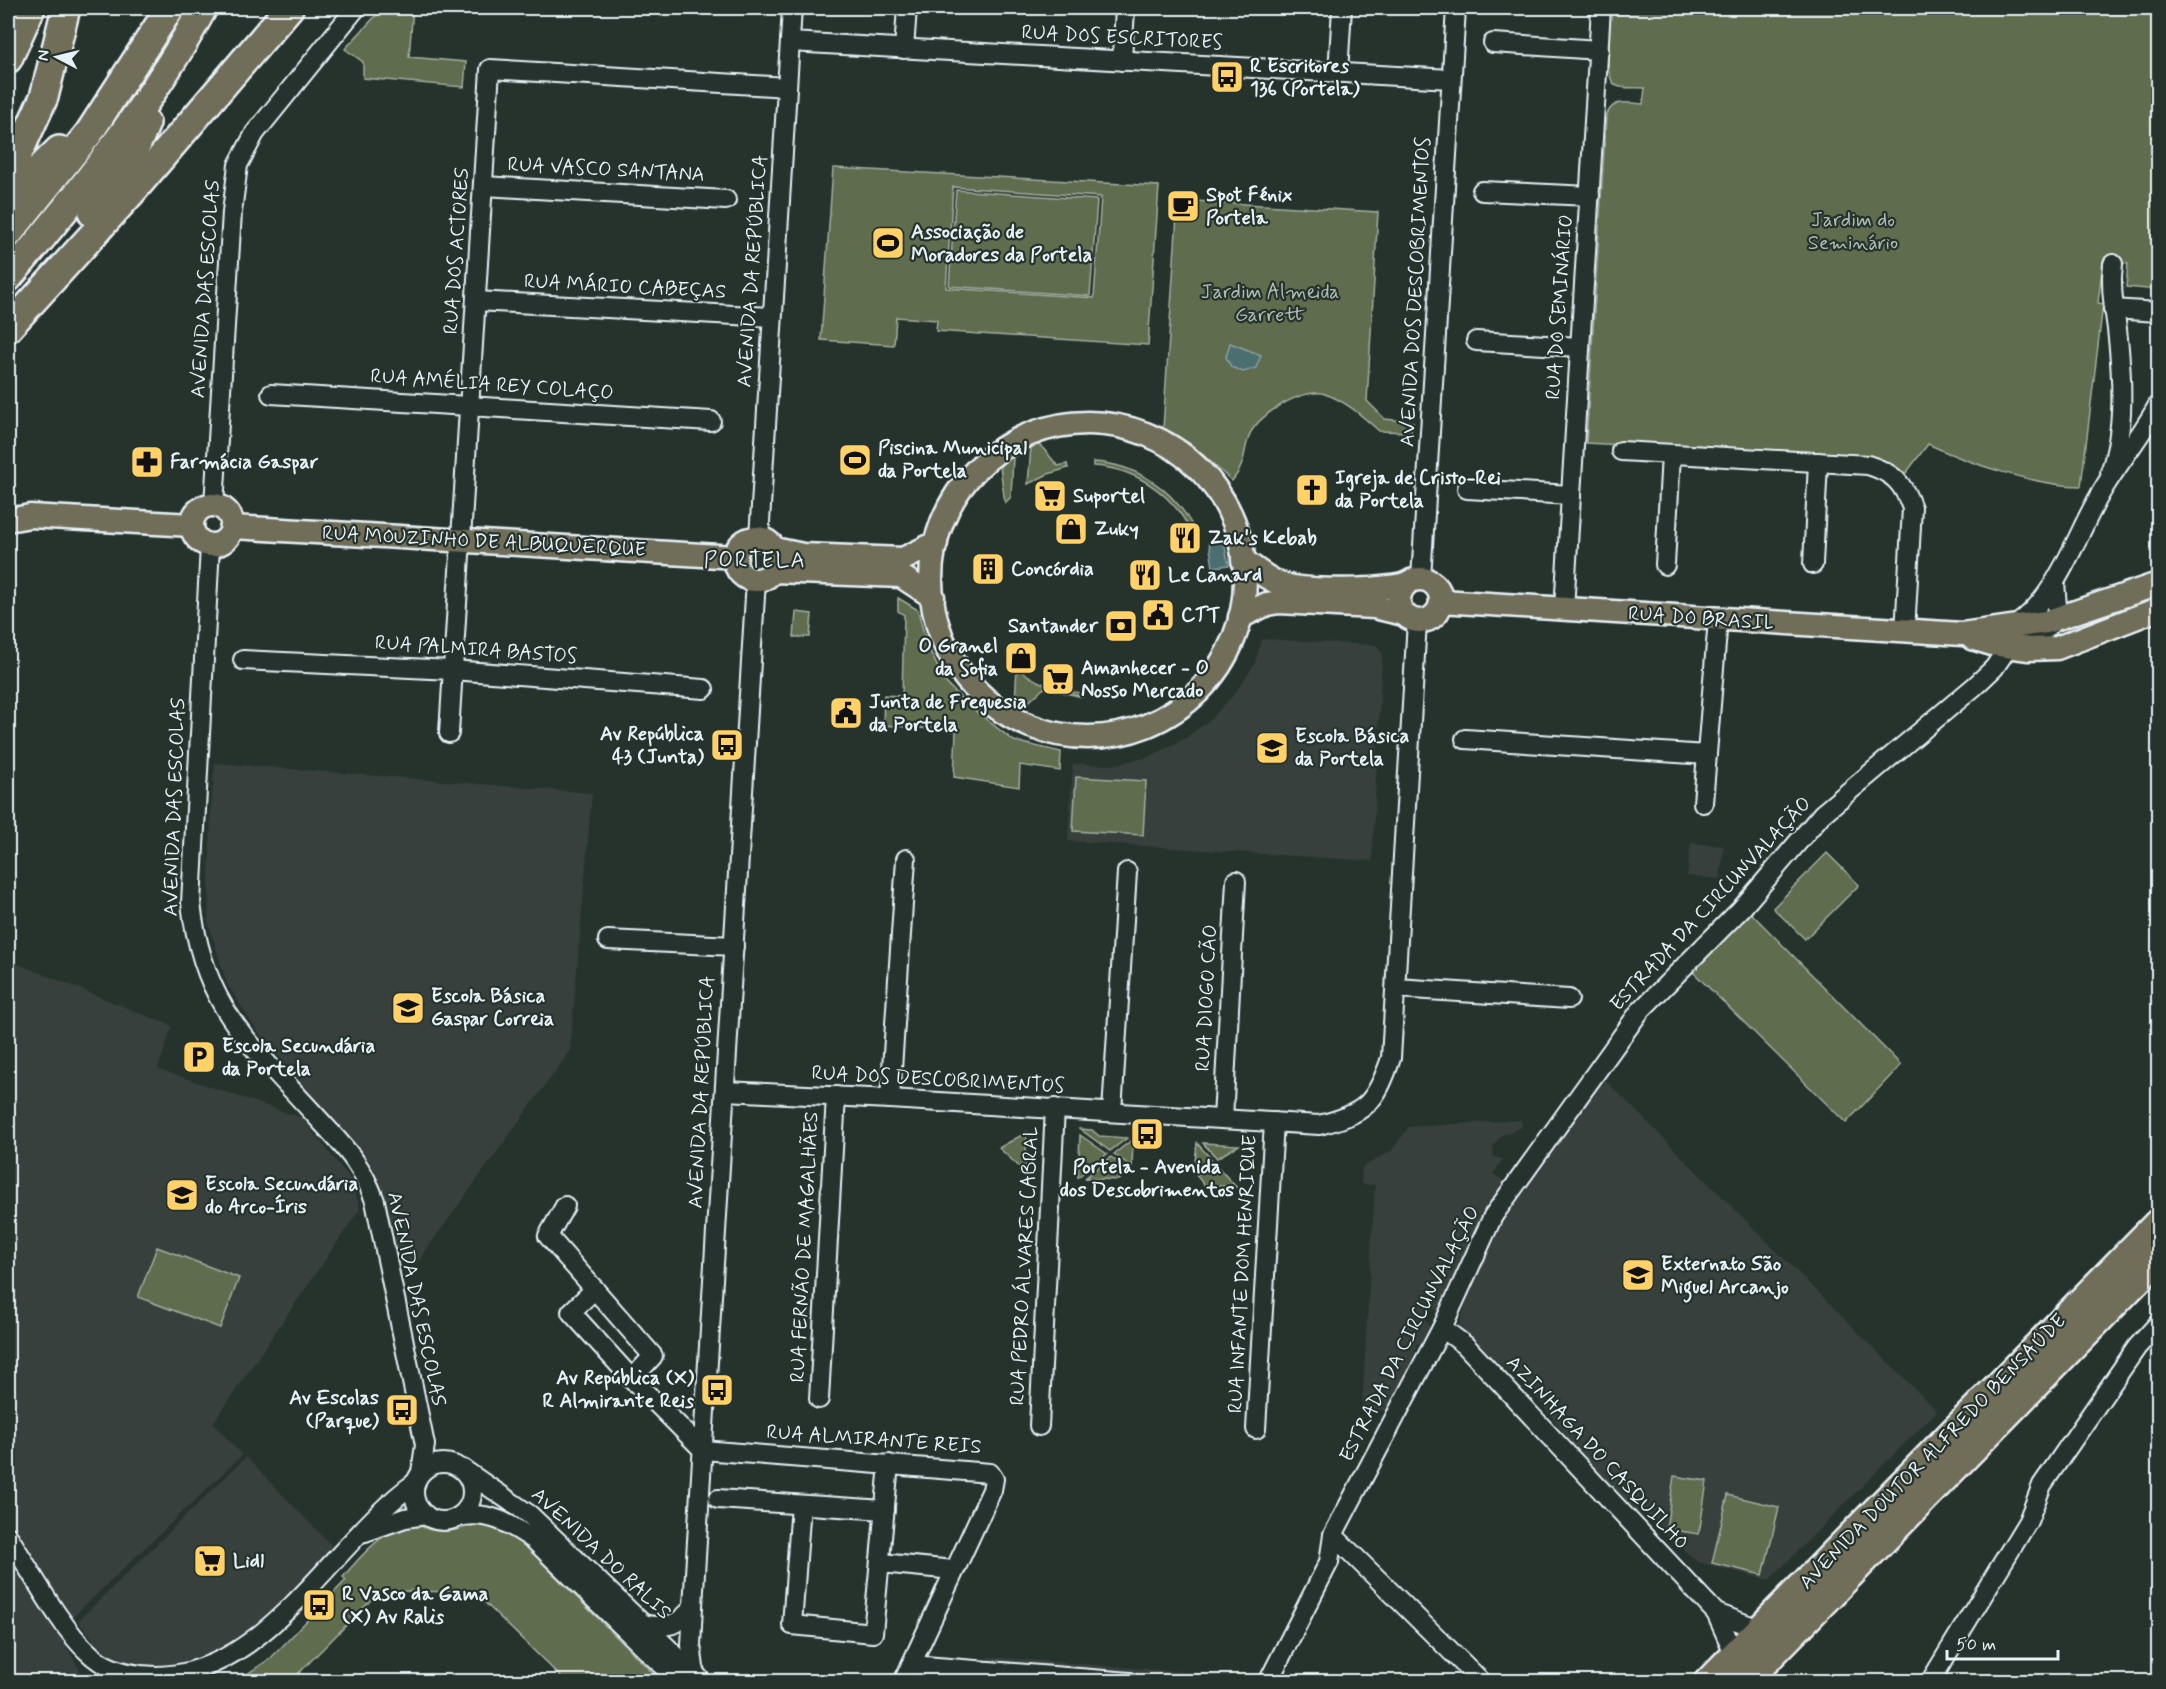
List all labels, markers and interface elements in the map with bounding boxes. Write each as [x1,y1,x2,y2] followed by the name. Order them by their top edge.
[1021,19,1223,57] street label: RUA DOS ESCRITORES
[27,27,87,87] north arrow
[33,49,55,62] text: N
[1250,53,1361,103] place label: R Escritores 136 (Portela)
[1209,59,1245,95] bus stop icon: R Escritores 136 (Portela)
[1394,136,1438,448] street label: AVENIDA DOS DESCOBRIMENTOS
[507,151,705,189] street label: RUA VASCO SANTANA
[731,154,775,388] street label: AVENIDA DA REPÚBLICA
[438,167,476,335] street label: RUA DOS ACTORES
[185,179,227,399] street label: AVENIDA DAS ESCOLAS
[1206,182,1292,232] place label: Spot Fénix Portela
[1165,188,1201,224] cafe icon: Spot Fénix Portela
[1808,207,1898,257] park label: Jardim do Seminário
[1540,214,1580,400] street label: RUA DO SEMINÁRIO
[911,219,1092,269] place label: Associação de Moradores da Portela
[870,225,906,261] sports icon: Associação de Moradores da Portela
[523,268,727,306] street label: RUA MÁRIO CABEÇAS
[1201,279,1339,329] park label: Jardim Almeida Garrett
[369,363,615,407] street label: RUA AMÉLIA REY COLAÇO
[878,435,1027,485] place label: Piscina Municipal da Portela
[837,442,873,478] sports icon: Piscina Municipal da Portela
[129,444,165,480] pharmacy icon: Farmácia Gaspar
[170,449,319,476] place label: Farmácia Gaspar
[1335,465,1501,515] place label: Igreja de Cristo-Rei da Portela
[1294,472,1330,508] church icon: Igreja de Cristo-Rei da Portela
[1032,478,1068,514] supermarket icon: Suportel
[1073,483,1145,510] place label: Suportel
[1053,511,1089,547] shop icon: Zuky
[1094,516,1139,543] place label: Zuky
[321,520,647,564] street label: RUA MOUZINHO DE ALBUQUERQUE
[1167,520,1203,556] restaurant icon: Zak's Kebab
[1208,525,1317,552] place label: Zak's Kebab
[704,547,806,575] district label: PORTELA
[970,551,1006,587] building icon: Concórdia
[1011,556,1094,583] place label: Concórdia
[1127,557,1163,593] restaurant icon: Le Canard
[1168,562,1262,589] place label: Le Canard
[1140,597,1176,633] public building icon: CTT
[1627,600,1775,638] street label: RUA DO BRASIL
[1181,602,1221,629] place label: CTT
[1103,608,1139,644] bank icon: Santander
[1008,613,1099,640] place label: Santander
[374,629,578,671] street label: RUA PALMIRA BASTOS
[919,633,998,683] place label: O Granel da Sofia
[1003,640,1039,676] shop icon: O Granel da Sofia
[1081,655,1209,705] place label: Amanhecer - O Nosso Mercado
[1040,661,1076,697] supermarket icon: Amanhecer - O Nosso Mercado
[869,689,1027,739] place label: Junta de Freguesia da Portela
[828,695,864,731] public building icon: Junta de Freguesia da Portela
[158,697,192,917] street label: AVENIDA DAS ESCOLAS
[600,721,705,771] place label: Av República 43 (Junta)
[1295,723,1409,773] place label: Escola Básica da Portela
[709,727,745,763] bus stop icon: Av República 43 (Junta)
[1254,730,1290,766] school or university icon: Escola Básica da Portela
[1604,791,1818,1017] street label: ESTRADA DA CIRCUNVALAÇÃO
[1190,924,1224,1072] street label: RUA DIOGO CÃO
[682,975,722,1209] street label: AVENIDA DA REPÚBLICA
[431,983,554,1033] place label: Escola Básica Gaspar Correia
[390,990,426,1026] school or university icon: Escola Básica Gaspar Correia
[222,1033,375,1083] place label: Escola Secundária da Portela
[181,1039,217,1075] parking icon: Escola Secundária da Portela
[811,1060,1065,1100] street label: RUA DOS DESCOBRIMENTOS
[784,1111,826,1383] street label: RUA FERNÃO DE MAGALHÃES
[1129,1116,1165,1152] bus stop icon: Portela - Avenida dos Descobrimentos
[1004,1126,1046,1406] street label: RUA PEDRO ÁLVARES CABRAL
[1222,1134,1264,1414] street label: RUA INFANTE DOM HENRIQUE
[1060,1154,1234,1204] place label: Portela - Avenida dos Descobrimentos
[205,1171,358,1221] place label: Escola Secundária do Arco-Íris
[164,1177,200,1213] school or university icon: Escola Secundária do Arco-Íris
[380,1189,452,1409] street label: AVENIDA DAS ESCOLAS
[1333,1201,1487,1467] street label: ESTRADA DA CIRCUNVALAÇÃO
[1661,1251,1789,1303] place label: Externato São Miguel Arcanjo
[1620,1257,1656,1293] school or university icon: Externato São Miguel Arcanjo
[1793,1308,2073,1596] street label: AVENIDA DOUTOR ALFREDO BENSAÚDE
[1500,1350,1694,1556] street label: AZINHAGA DO CASQUILHO
[542,1365,695,1415] place label: Av República (X) R Almirante Reis
[699,1372,735,1408] bus stop icon: Av República (X) R Almirante Reis
[289,1385,380,1435] place label: Av Escolas (Parque)
[384,1392,420,1428] bus stop icon: Av Escolas (Parque)
[766,1419,982,1461] street label: RUA ALMIRANTE REIS
[525,1482,677,1626] street label: AVENIDA DO RALIS
[192,1543,228,1579] supermarket icon: Lidl
[233,1548,264,1575] place label: Lidl
[342,1581,489,1631] place label: R Vasco da Gama (X) Av Ralis
[301,1587,337,1623] bus stop icon: R Vasco da Gama (X) Av Ralis
[1947,1623,2058,1661] scale bar
[1956,1633,1996,1657] text: 50 m

